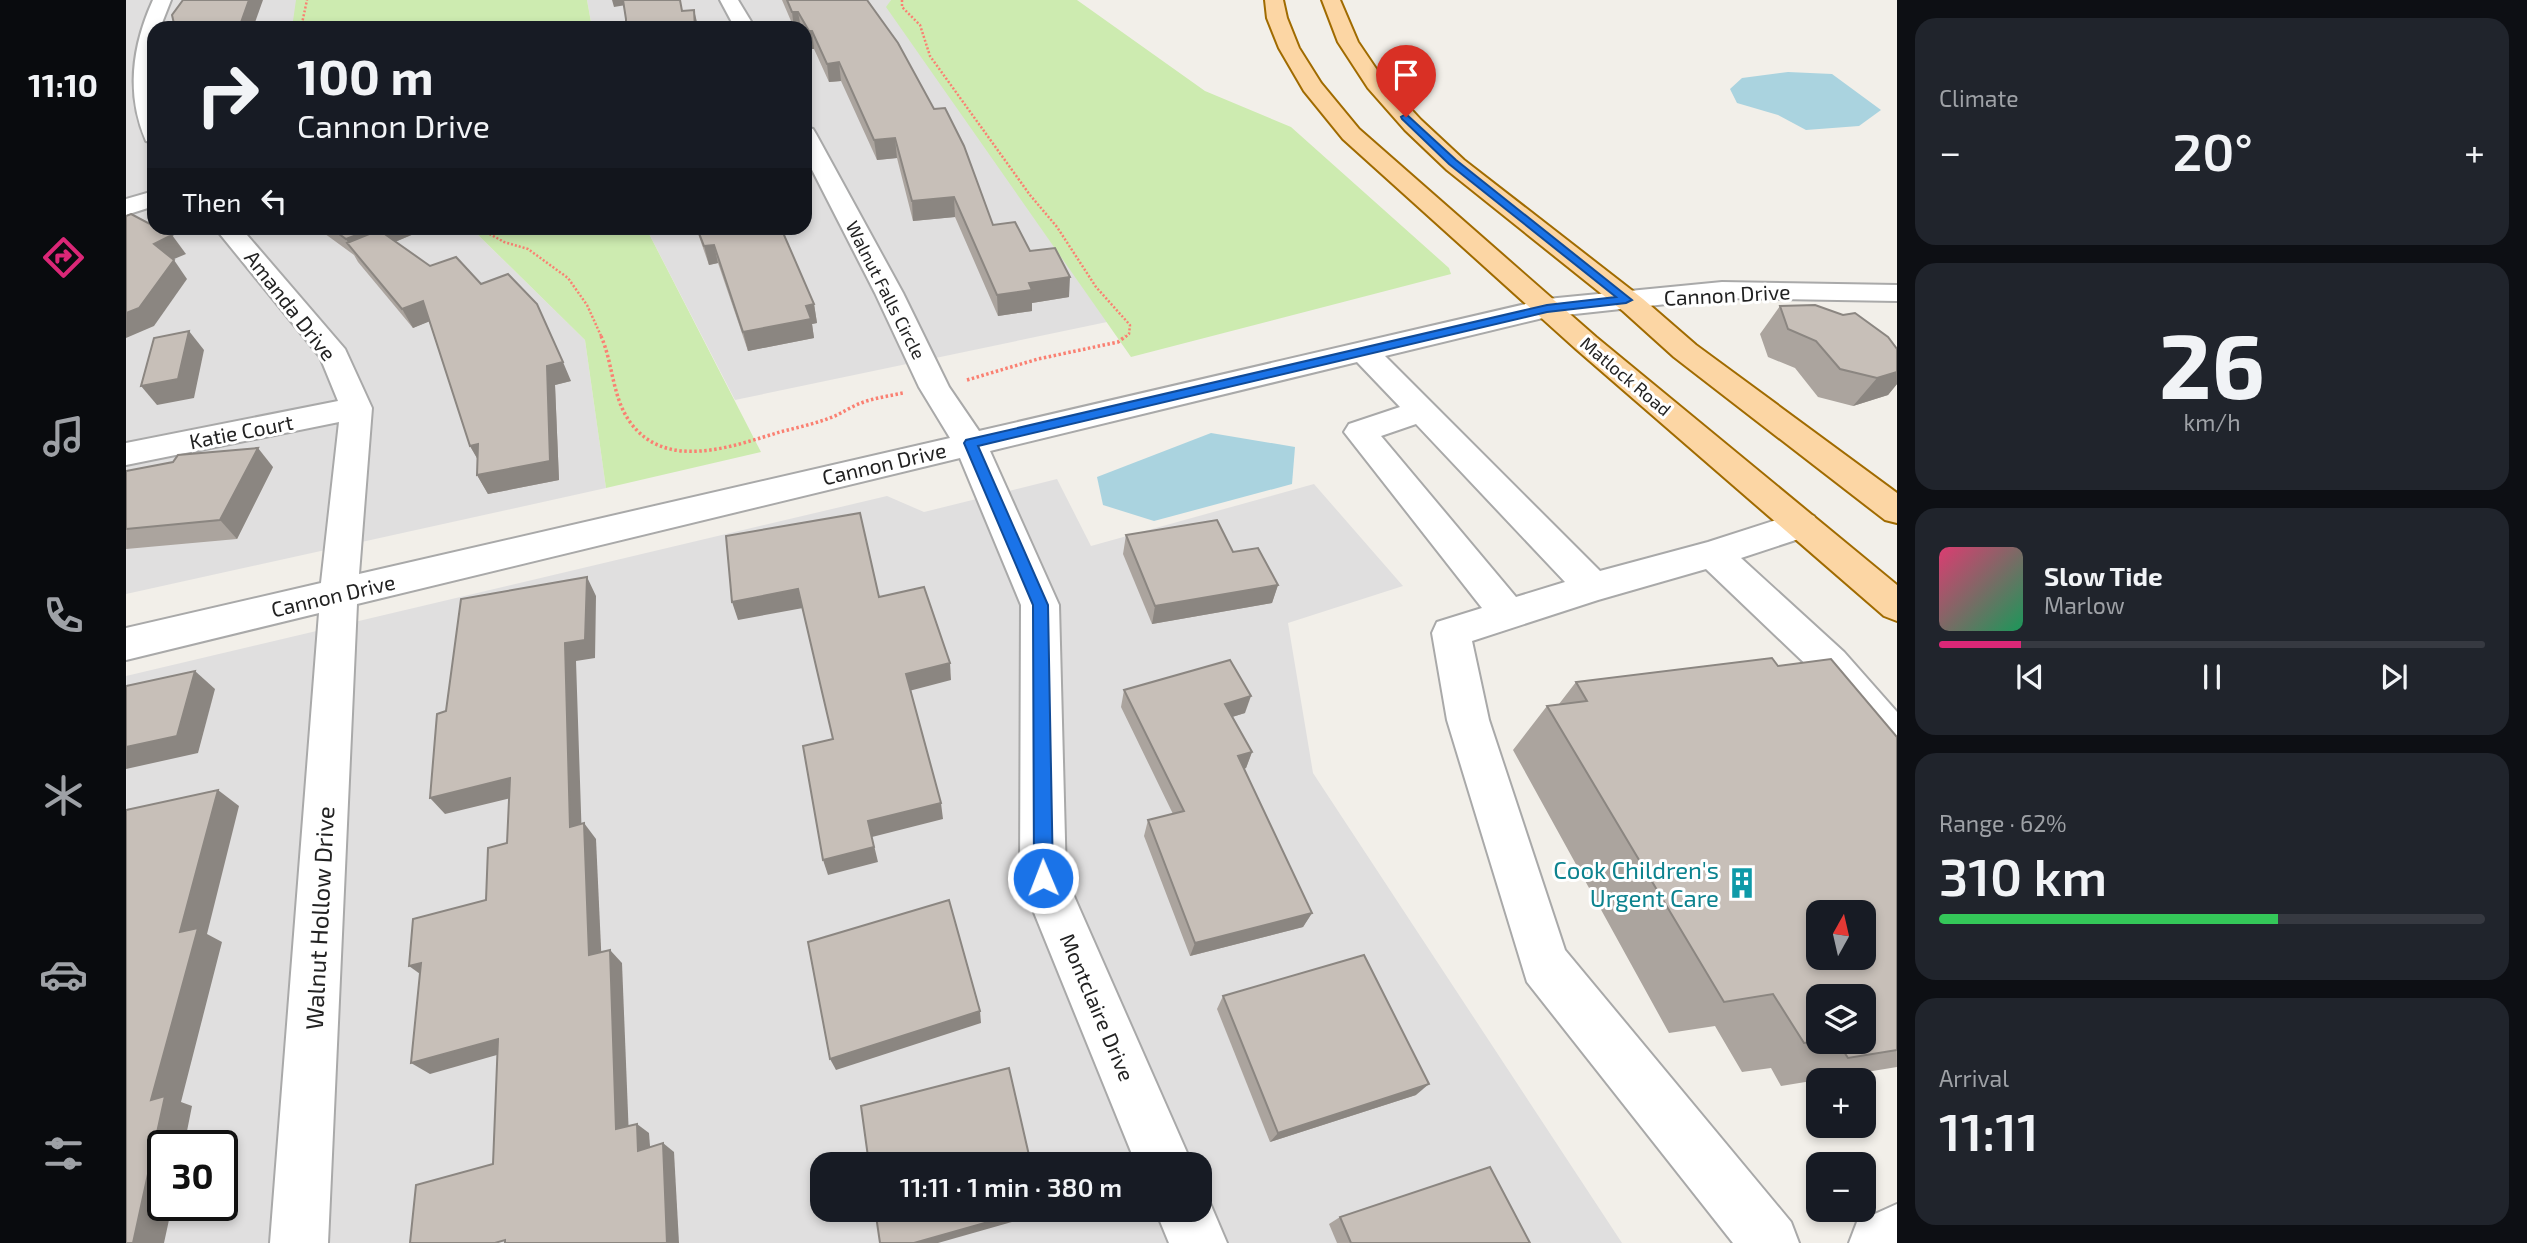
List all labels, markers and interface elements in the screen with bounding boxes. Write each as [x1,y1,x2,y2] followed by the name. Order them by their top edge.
[1376,45,1436,117] pin
[297,46,434,105] text: 100 m
[182,49,273,140] icon: right
[1387,56,1425,94] icon: arrive
[28,65,98,103] text: 11:10
[1939,84,2019,112] text: Climate
[297,106,490,144] text: Cannon Drive
[2172,119,2253,181] text: 20°
[1939,128,1961,174] text: −
[2464,128,2485,174] text: +
[255,182,293,220] icon: left
[182,186,241,217] text: Then
[842,217,930,363] street label: Walnut Falls Circle
[39,233,88,282] icon: directions
[240,245,342,365] street label: Amanda Drive
[1663,278,1791,310] street label: Cannon Drive
[2159,308,2265,417] text: 26
[1576,332,1676,420] street label: Matlock Road
[2183,408,2241,436] text: km/h
[187,409,295,453] street label: Katie Court
[39,412,88,461] icon: music
[820,437,948,489] street label: Cannon Drive
[2044,560,2163,591] text: Slow Tide
[269,569,397,621] street label: Cannon Drive
[39,591,88,640] icon: phone
[2044,591,2125,619] text: Marlow
[2011,658,2049,696] icon: previous
[2193,658,2231,696] icon: pause
[2375,658,2413,696] icon: next
[39,771,88,820] icon: climate
[299,805,339,1031] street label: Walnut Hollow Drive
[1939,809,2067,837] text: Range · 62%
[1006,841,1080,915] position arrow
[1939,844,2107,906] text: 310 km
[1553,855,1719,912] place label: Cook Children's Urgent Care
[1725,866,1759,900] building icon: Cook Children's Urgent Care
[1806,900,1876,970] north arrow
[1806,900,1876,1222] map controls
[1056,930,1140,1084] street label: Montclaire Drive
[39,950,88,999] icon: car
[1806,984,1876,1054] button: layers
[1939,1064,2009,1092] text: Arrival
[1806,1068,1876,1138] button: +
[1939,1099,2039,1161] text: 11:11
[39,1129,88,1178] icon: filters
[147,1130,238,1221] speed limit sign: 30
[1806,1152,1876,1222] button: −
[900,1171,1122,1202] text: 11:11 · 1 min · 380 m

